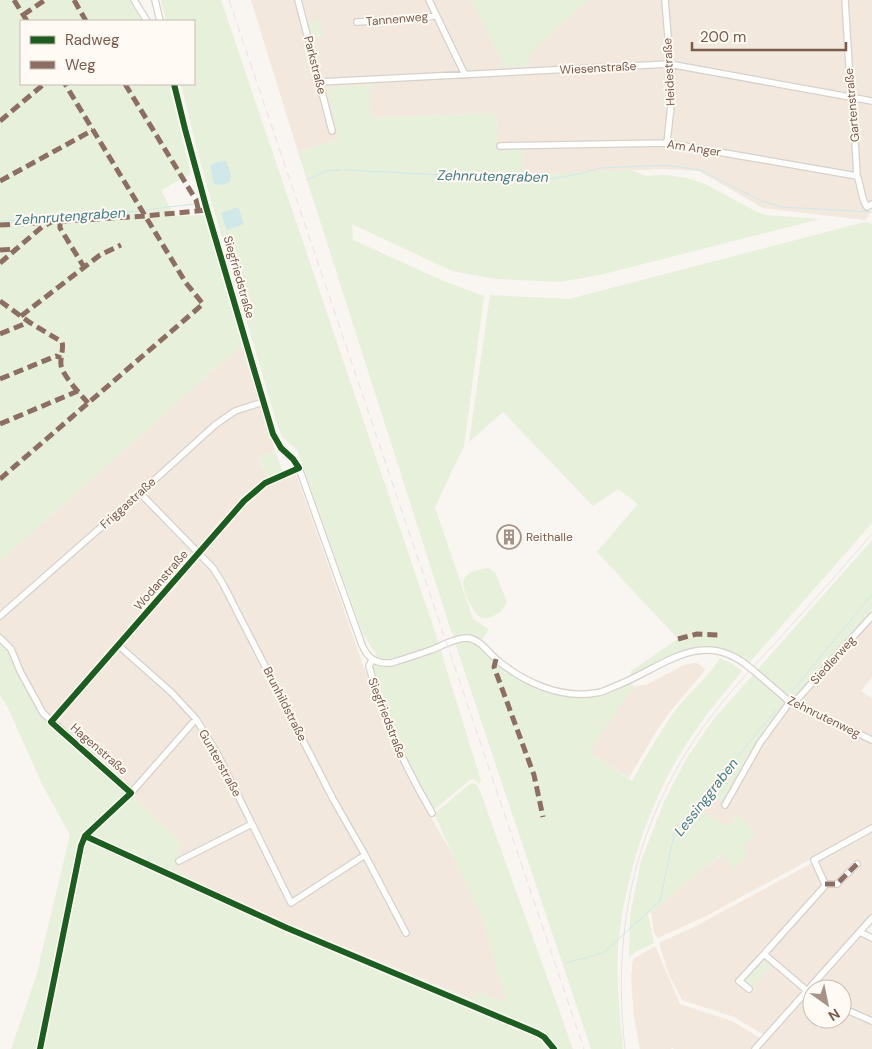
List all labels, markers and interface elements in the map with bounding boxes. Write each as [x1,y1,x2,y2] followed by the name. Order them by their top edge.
[365,8,429,30] street label: Tannenweg
[20,20,195,85] legend
[692,20,846,52] scale bar
[700,27,746,47] text: 200 m
[65,30,119,50] text: Radweg
[300,34,330,96] street label: Parkstraße
[659,37,679,106] street label: Heidestraße
[65,55,96,75] text: Weg
[559,58,637,78] street label: Wiesenstraße
[841,67,863,143] street label: Gartenstraße
[666,136,723,160] street label: Am Anger
[437,166,549,186] water label: Zehnrutengraben
[14,203,126,229] water label: Zehnrutengraben
[220,234,258,320] street label: Siegfriedstraße
[97,474,159,532] street label: Friggastraße
[496,524,522,550] building icon: Reithalle
[526,529,573,545] place label: Reithalle
[130,546,192,614] street label: Wodanstraße
[807,632,859,688] street label: Siedlerweg
[259,664,311,744] street label: Brunhildstraße
[364,675,410,761] street label: Siegfriedstraße
[785,692,863,742] street label: Zehnrutenweg
[67,720,131,778] street label: Hagenstraße
[195,726,245,800] street label: Gunterstraße
[670,755,742,839] water label: Lessinggraben
[802,979,852,1029] north arrow
[825,1005,843,1025] text: N

